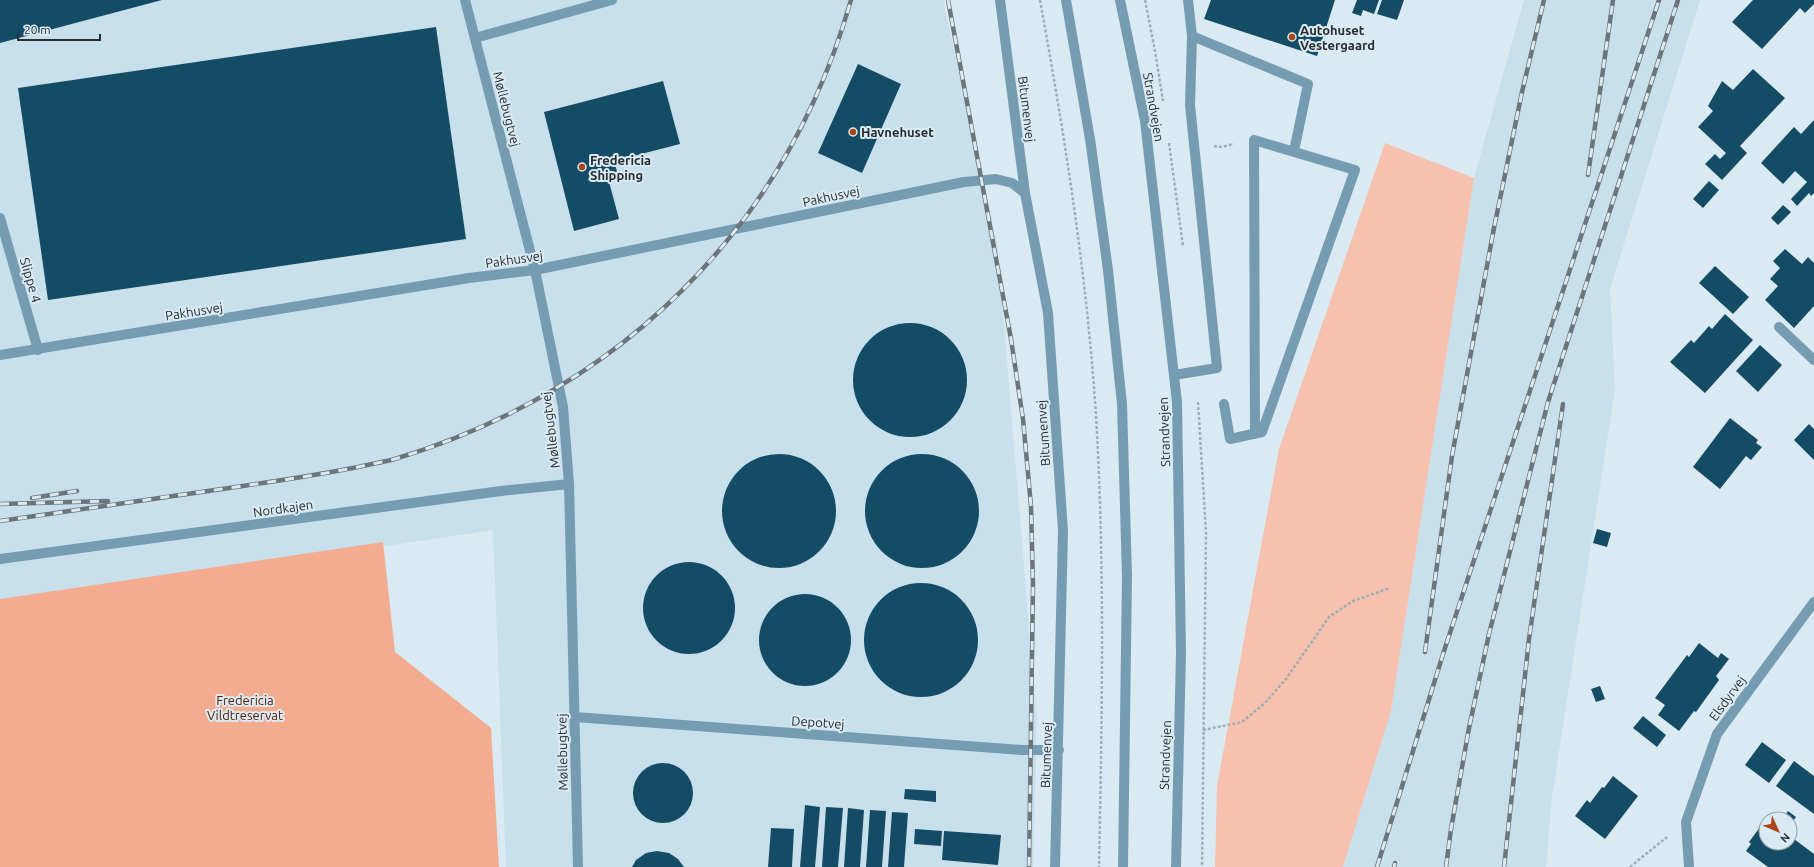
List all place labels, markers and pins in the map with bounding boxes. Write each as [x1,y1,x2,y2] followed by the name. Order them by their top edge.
[1300,23,1375,52] place label: Autohuset Vestergaard
[1287,32,1297,42] marker: Autohuset Vestergaard
[861,125,934,139] place label: Havnehuset
[848,127,858,137] marker: Havnehuset
[590,153,651,182] place label: Fredericia Shipping
[577,162,587,172] marker: Fredericia Shipping

